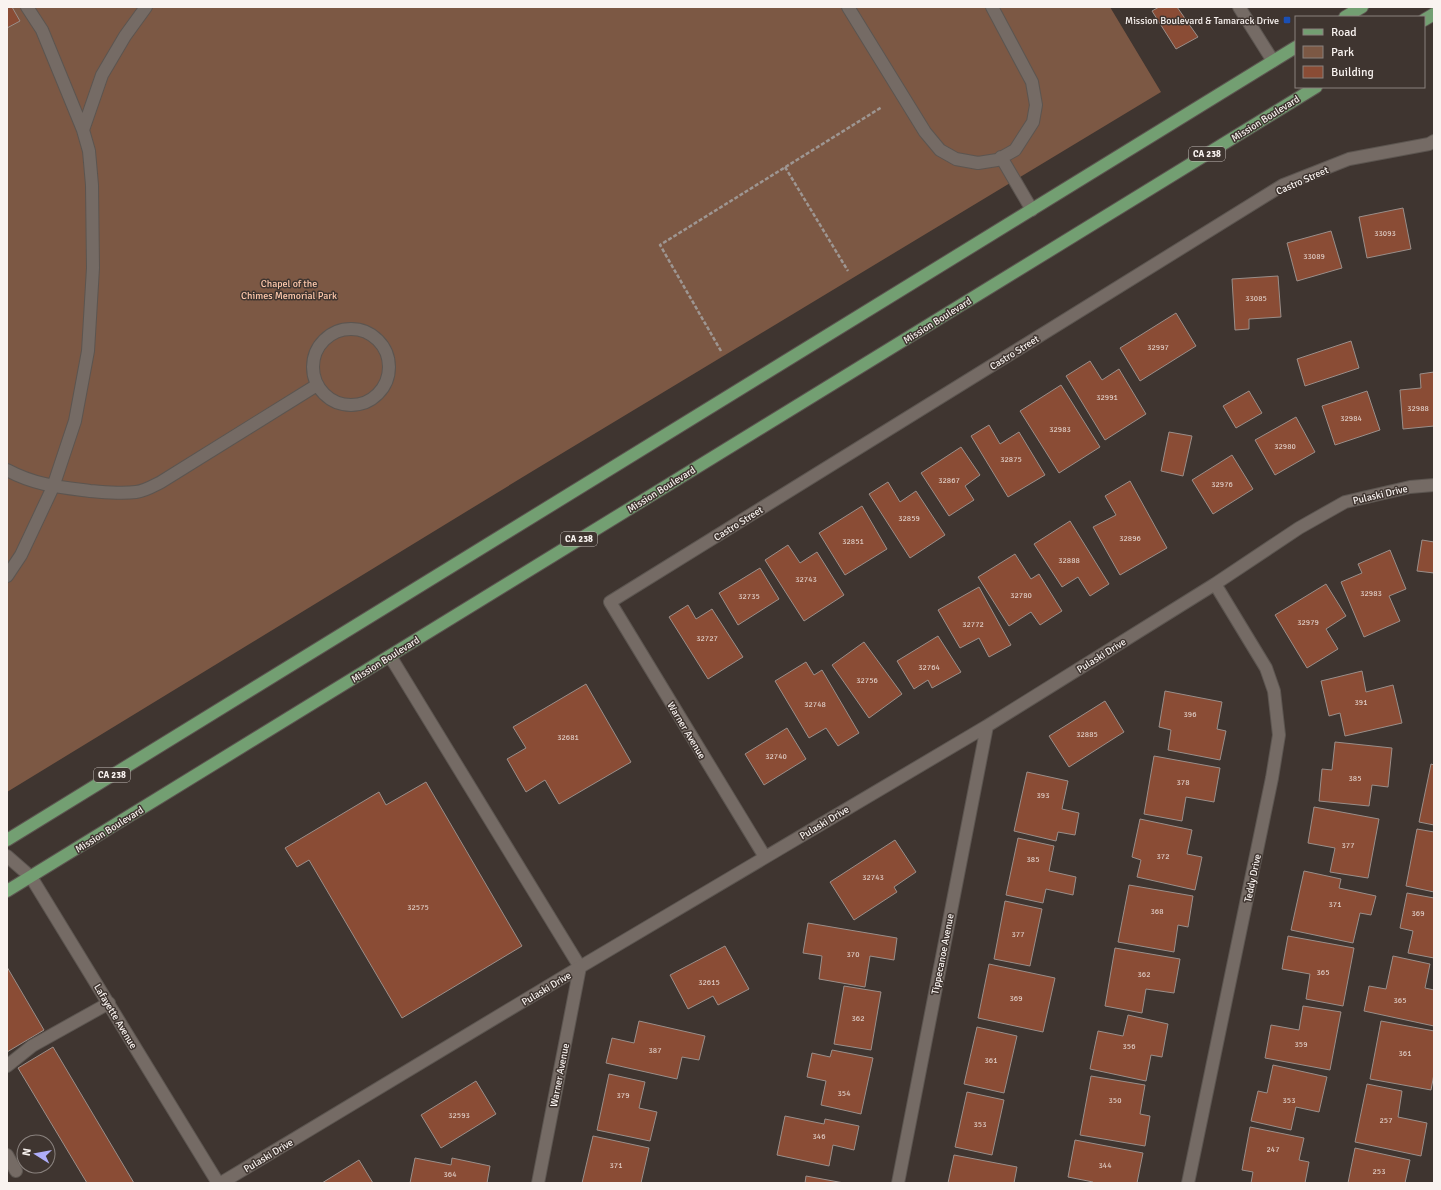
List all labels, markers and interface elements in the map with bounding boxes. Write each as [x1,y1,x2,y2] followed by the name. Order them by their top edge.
[1125,15,1279,27] place label: Mission Boulevard & Tamarack Drive
[1282,15,1292,25] marker: Mission Boulevard & Tamarack Drive
[1295,16,1425,88] legend
[1331,25,1357,40] text: Road
[1331,45,1354,60] text: Park
[1331,65,1374,80] text: Building
[1229,93,1302,145] street label: Mission Boulevard
[1189,147,1225,161] road number: CA 238
[1274,164,1331,198] street label: Castro Street
[1374,228,1396,238] house number: 33093
[1303,251,1325,261] house number: 33089
[241,278,337,302] park label: Chapel of the Chimes Memorial Park
[1245,293,1267,303] house number: 33085
[901,295,974,347] street label: Mission Boulevard
[988,333,1042,373] street label: Castro Street
[1147,342,1169,352] house number: 32997
[1096,392,1118,402] house number: 32991
[1407,403,1429,413] house number: 32988
[1340,413,1362,423] house number: 32984
[1049,424,1071,434] house number: 32983
[1274,441,1296,451] house number: 32980
[1000,454,1022,464] house number: 32875
[625,464,698,516] street label: Mission Boulevard
[938,475,960,485] house number: 32867
[1211,479,1233,489] house number: 32976
[1352,483,1409,507] street label: Pulaski Drive
[712,504,766,544] street label: Castro Street
[898,513,920,523] house number: 32859
[561,532,597,546] road number: CA 238
[1119,533,1141,543] house number: 32896
[842,536,864,546] house number: 32851
[1058,555,1080,565] house number: 32888
[795,574,817,584] house number: 32743
[1360,588,1382,598] house number: 32983
[1010,590,1032,600] house number: 32780
[738,591,760,601] house number: 32735
[1297,617,1319,627] house number: 32979
[962,619,984,629] house number: 32772
[696,633,718,643] house number: 32727
[349,634,422,686] street label: Mission Boulevard
[1075,636,1128,676] street label: Pulaski Drive
[918,662,940,672] house number: 32764
[856,675,878,685] house number: 32756
[1355,697,1367,707] house number: 391
[804,699,826,709] house number: 32748
[664,700,708,761] street label: Warner Avenue
[1184,709,1196,719] house number: 396
[1076,729,1098,739] house number: 32885
[557,732,579,742] house number: 32681
[765,751,787,761] house number: 32740
[94,768,130,782] road number: CA 238
[1349,773,1361,783] house number: 385
[1177,777,1189,787] house number: 378
[1037,790,1049,800] house number: 393
[798,803,851,842] street label: Pulaski Drive
[73,804,146,856] street label: Mission Boulevard
[1342,840,1354,850] house number: 377
[1157,851,1169,861] house number: 372
[1242,853,1264,903] street label: Teddy Drive
[1027,854,1039,864] house number: 385
[862,872,884,882] house number: 32743
[1329,899,1341,909] house number: 371
[407,902,429,912] house number: 32575
[1151,906,1163,916] house number: 368
[1412,908,1424,918] house number: 369
[929,913,957,996] street label: Tippecanoe Avenue
[1012,929,1024,939] house number: 377
[847,949,859,959] house number: 370
[1317,967,1329,977] house number: 365
[520,969,573,1008] street label: Pulaski Drive
[1138,969,1150,979] house number: 362
[698,977,720,987] house number: 32615
[91,982,139,1051] street label: Lafayette Avenue
[1010,993,1022,1003] house number: 369
[1394,995,1406,1005] house number: 365
[852,1013,864,1023] house number: 362
[1295,1039,1307,1049] house number: 359
[1123,1041,1135,1051] house number: 356
[548,1042,572,1108] street label: Warner Avenue
[649,1045,661,1055] house number: 387
[1399,1048,1411,1058] house number: 361
[985,1055,997,1065] house number: 361
[838,1088,851,1098] house number: 354
[617,1090,629,1100] house number: 379
[1109,1095,1121,1105] house number: 350
[1283,1095,1295,1105] house number: 353
[448,1110,470,1120] house number: 32593
[1380,1115,1392,1125] house number: 257
[974,1119,986,1129] house number: 353
[813,1131,825,1141] house number: 346
[16,1134,56,1174] north arrow
[242,1136,295,1175] street label: Pulaski Drive
[1267,1144,1279,1154] house number: 247
[20,1147,34,1157] text: N
[610,1160,622,1170] house number: 371
[1099,1160,1112,1170] house number: 344
[1373,1166,1385,1176] house number: 253
[444,1169,457,1179] house number: 364

